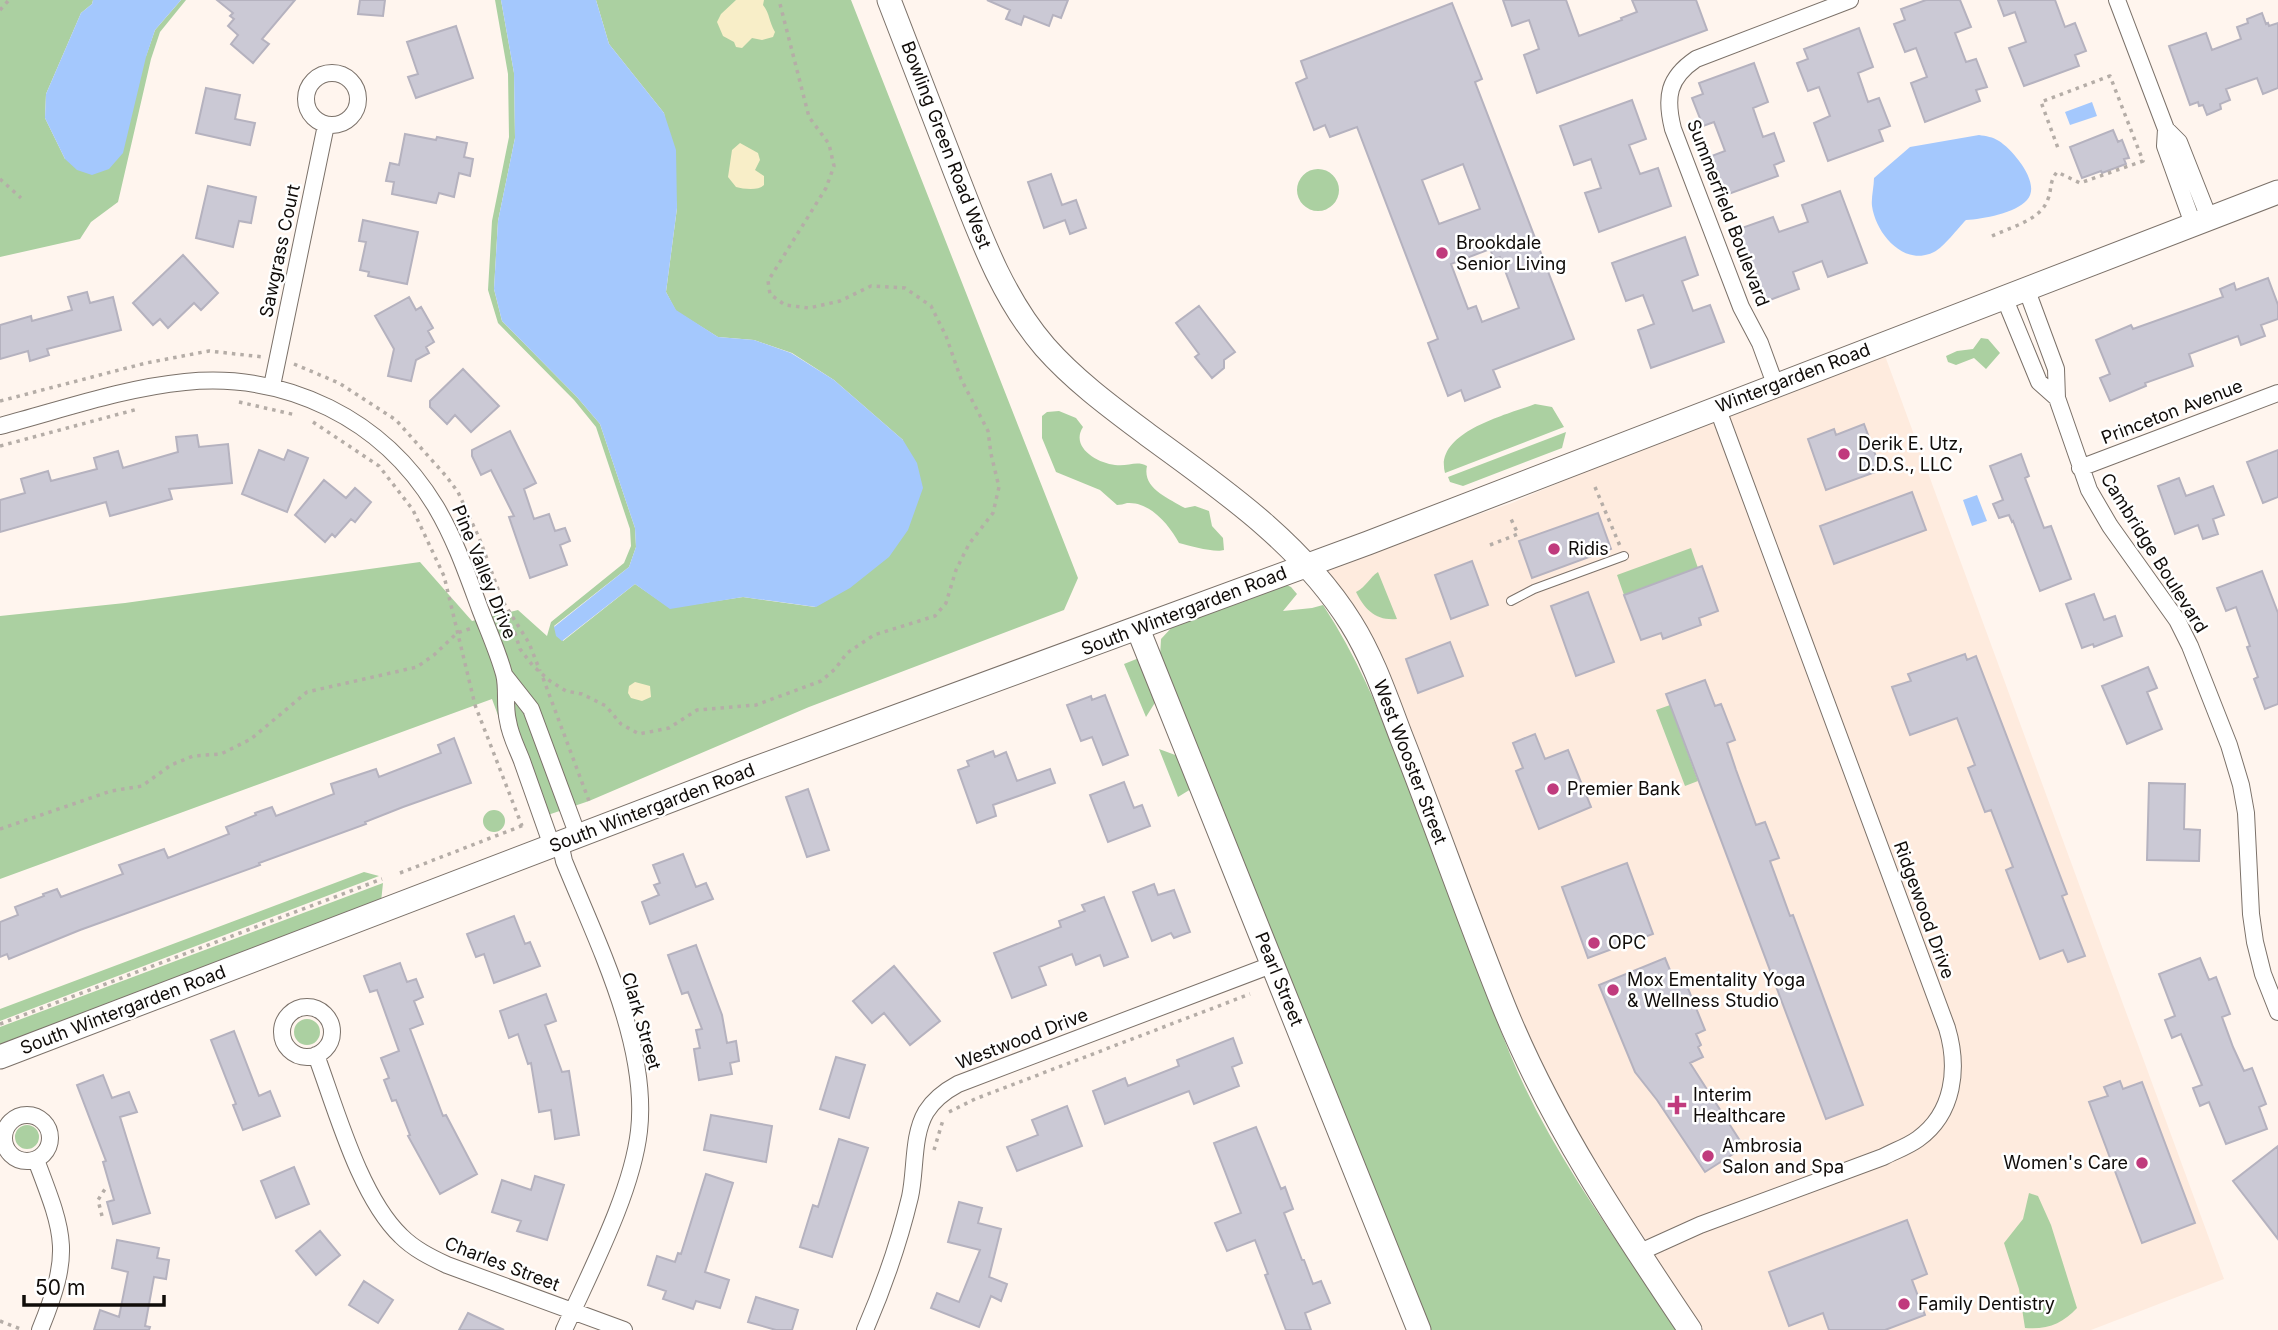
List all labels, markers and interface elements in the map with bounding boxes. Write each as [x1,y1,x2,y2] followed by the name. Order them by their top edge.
[897,38,996,251] street label: Bowling Green Road West
[1683,116,1774,309] street label: Summerfield Boulevard
[255,182,304,319] street label: Sawgrass Court
[1456,232,1566,274] place label: Brookdale Senior Living
[1434,245,1450,261] marker: Brookdale Senior Living
[1713,338,1873,417] street label: Wintergarden Road
[2098,375,2245,448] street label: Princeton Avenue
[1858,433,1963,475] place label: Derik E. Utz, D.D.S., LLC
[1836,446,1852,462] marker: Derik E. Utz, D.D.S., LLC
[2097,469,2212,637] street label: Cambridge Boulevard
[448,502,521,642] street label: Pine Valley Drive
[1568,538,1609,559] place label: Ridis
[1546,541,1562,557] marker: Ridis
[1078,562,1289,659] street label: South Wintergarden Road
[1369,677,1452,847] street label: West Wooster Street
[546,759,757,856] street label: South Wintergarden Road
[1567,778,1680,799] place label: Premier Bank
[1545,781,1561,797] marker: Premier Bank
[1890,838,1959,982] street label: Ridgewood Drive
[1251,929,1308,1029] street label: Pearl Street
[1608,932,1646,953] place label: OPC
[1586,935,1602,951] marker: OPC
[17,961,228,1058] street label: South Wintergarden Road
[1627,969,1805,1011] place label: Mox Ementality Yoga & Wellness Studio
[618,970,665,1072] street label: Clark Street
[1605,982,1621,998] marker: Mox Ementality Yoga & Wellness Studio
[953,1004,1091,1073] street label: Westwood Drive
[1693,1084,1786,1126] place label: Interim Healthcare
[1667,1095,1687,1115] marker: Interim Healthcare
[1722,1135,1844,1177] place label: Ambrosia Salon and Spa
[1700,1148,1716,1164] marker: Ambrosia Salon and Spa
[2003,1152,2128,1173] place label: Women's Care
[2134,1155,2150,1171] marker: Women's Care
[442,1232,563,1295] street label: Charles Street
[24,1264,164,1308] scale bar
[35,1275,85,1300] text: 50 m
[1918,1293,2055,1314] place label: Family Dentistry
[1896,1296,1912,1312] marker: Family Dentistry

